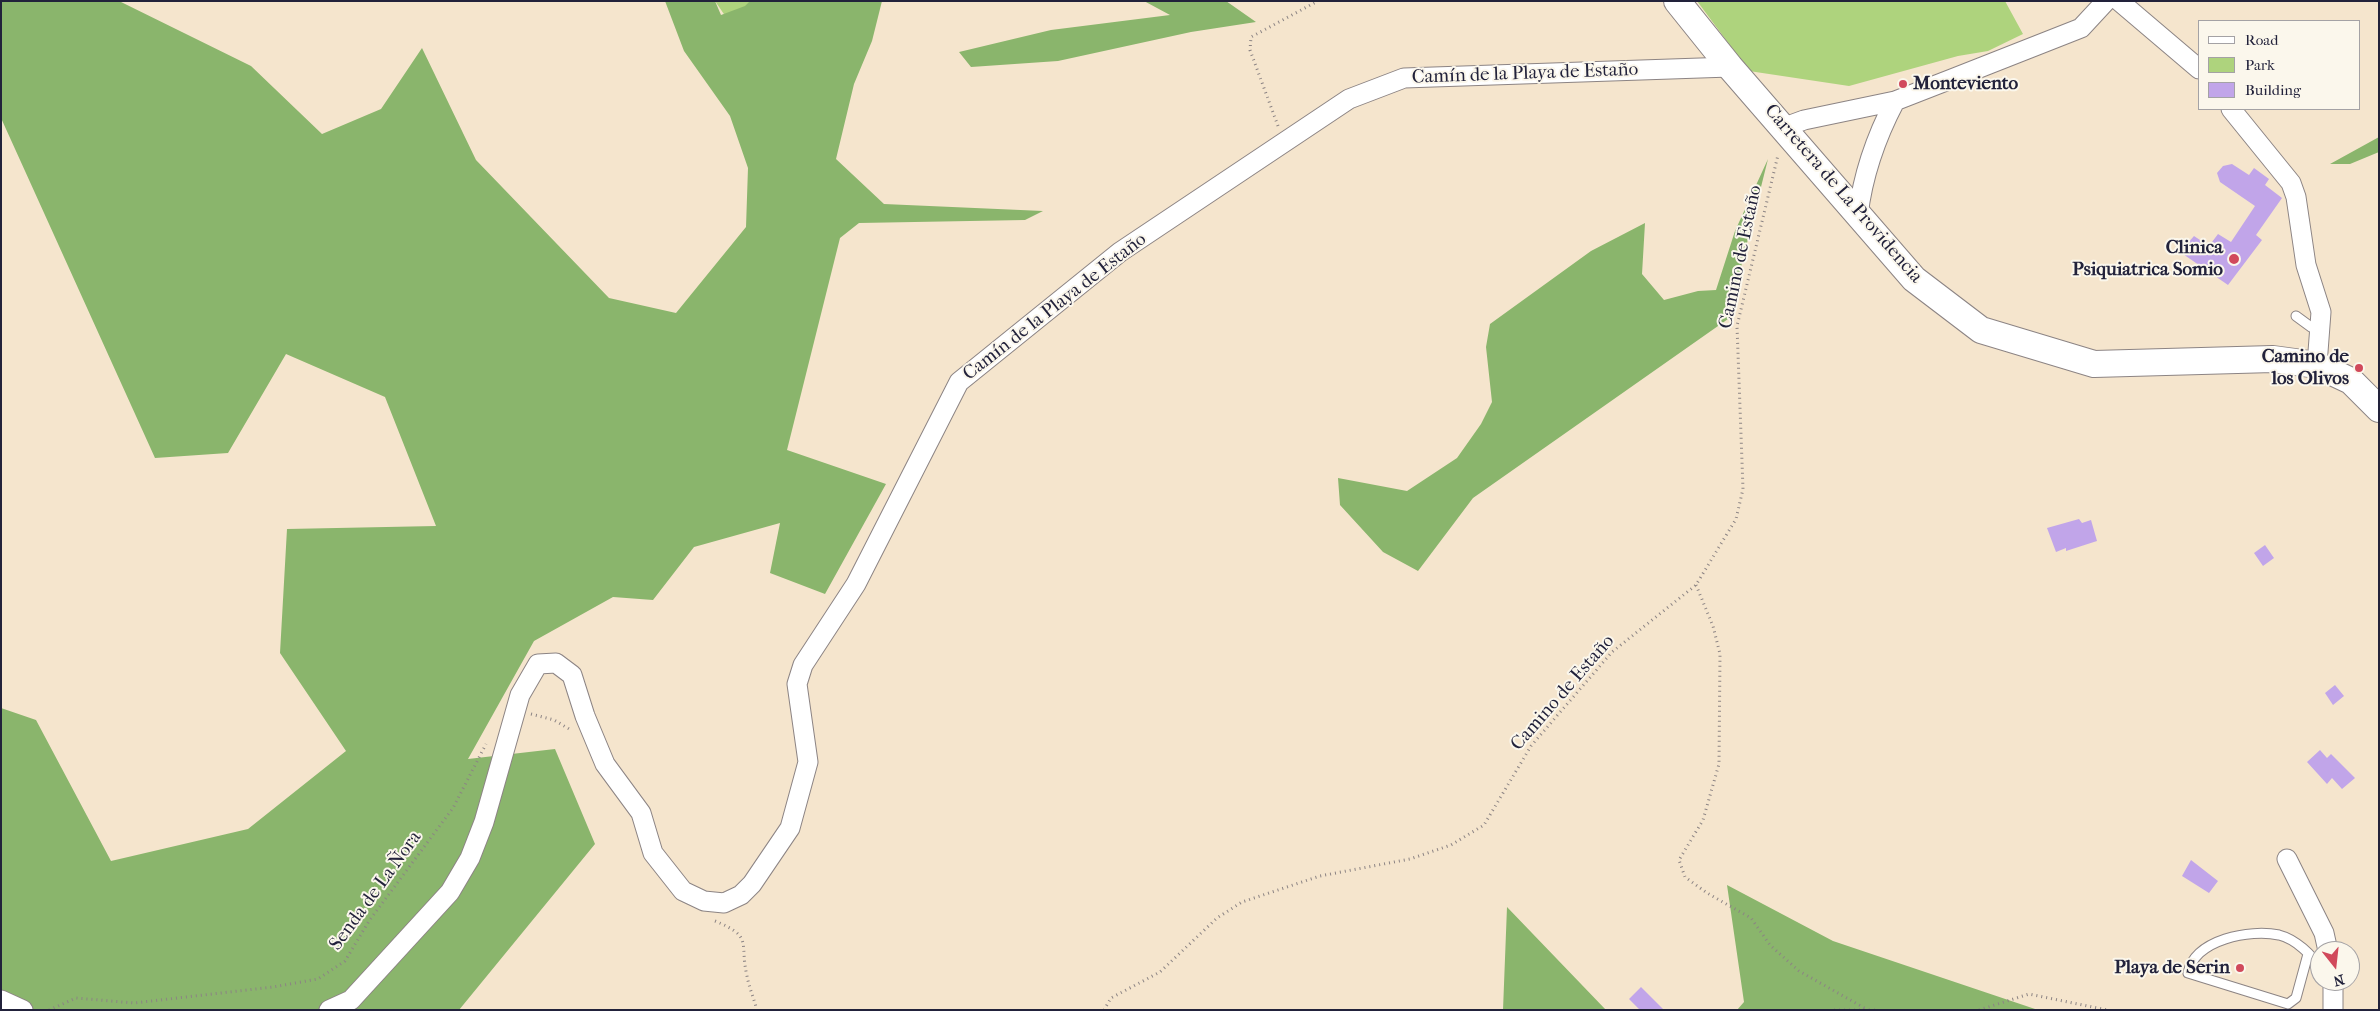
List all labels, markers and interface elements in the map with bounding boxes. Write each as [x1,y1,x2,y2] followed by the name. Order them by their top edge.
[2198,20,2360,110] legend
[2245,31,2278,49] text: Road
[2245,56,2275,74] text: Park
[1411,59,1639,89] street label: Camín de la Playa de Estaño
[1913,73,2018,95] place label: Monteviento
[1897,78,1909,90] marker: Monteviento
[2245,81,2301,99] text: Building
[1759,100,1927,288] street label: Carretera de La Providencia
[1715,183,1767,331] street label: Camino de Estaño
[959,228,1151,386] street label: Camín de la Playa de Estaño
[2072,237,2223,281] place label: Clinica Psiquiatrica Somio
[2227,252,2241,266] marker: Clinica Psiquiatrica Somio
[2262,346,2349,390] place label: Camino de los Olivos
[2353,362,2365,374] marker: Camino de los Olivos
[1506,630,1620,756] street label: Camino de Estaño
[325,827,427,955] street label: Senda de La Ñora
[2310,941,2360,991] north arrow
[2114,957,2230,979] place label: Playa de Serin
[2234,962,2246,974] marker: Playa de Serin
[2332,970,2346,990] text: N

